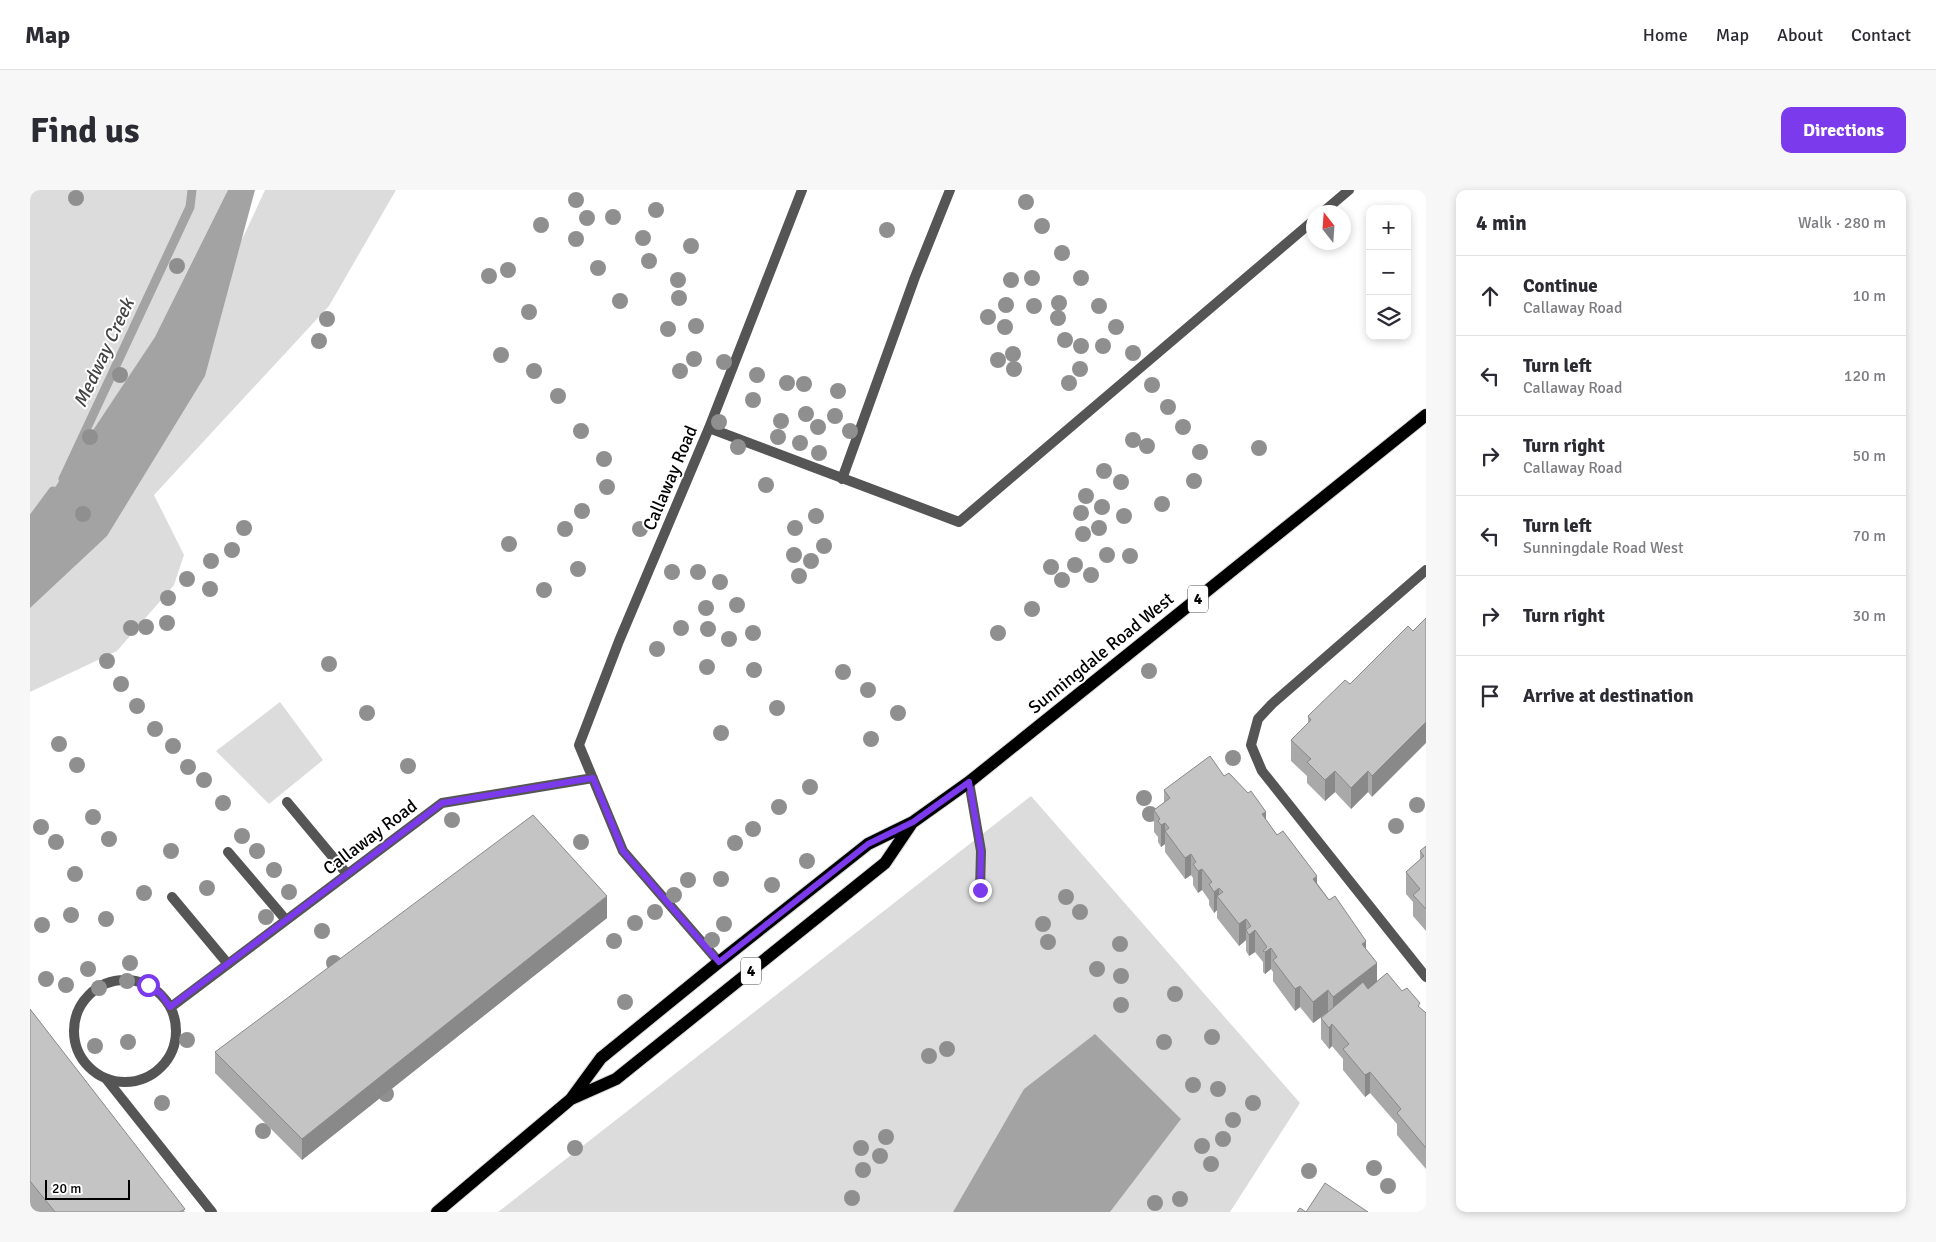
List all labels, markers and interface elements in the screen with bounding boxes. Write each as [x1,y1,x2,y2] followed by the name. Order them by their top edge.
[25,20,70,50] text: Map
[1643,24,1688,46] text: Home
[1716,24,1749,46] text: Map
[1777,24,1823,46] text: About
[1851,24,1911,46] text: Contact
[1781,107,1906,153] button: Directions
[30,109,140,152] text: Find us
[1306,205,1351,250] north arrow
[1366,205,1411,340] map controls
[1366,205,1411,250] button: +
[1476,210,1527,236] text: 4 min
[1798,213,1886,233] text: Walk · 280 m
[1366,250,1411,295] button: −
[1523,274,1598,298] text: Continue
[1476,282,1504,310] icon: ahead
[1852,286,1886,306] text: 10 m
[68,293,140,411] water label: Medway Creek
[1366,295,1411,340] button: layers
[1523,298,1622,318] text: Callaway Road
[1523,354,1592,378] text: Turn left
[1476,362,1504,390] icon: left
[1844,366,1886,386] text: 120 m
[1523,378,1622,398] text: Callaway Road
[638,422,702,534] street label: Callaway Road
[1523,434,1605,458] text: Turn right
[1476,442,1504,470] icon: right
[1852,446,1886,466] text: 50 m
[1523,458,1622,478] text: Callaway Road
[1523,514,1592,538] text: Turn left
[1476,522,1504,550] icon: left
[1852,526,1886,546] text: 70 m
[1523,538,1684,558] text: Sunningdale Road West
[1188,586,1208,612] road number: 4
[1024,588,1178,718] street label: Sunningdale Road West
[1476,602,1504,630] icon: right
[1523,604,1605,628] text: Turn right
[1852,606,1886,626] text: 30 m
[1476,682,1504,710] icon: arrive
[1523,684,1694,708] text: Arrive at destination
[319,795,421,879] street label: Callaway Road
[969,879,992,902] route end
[741,958,761,984] road number: 4
[137,974,160,997] route start
[45,1177,130,1200] scale bar
[52,1180,81,1197] text: 20 m

